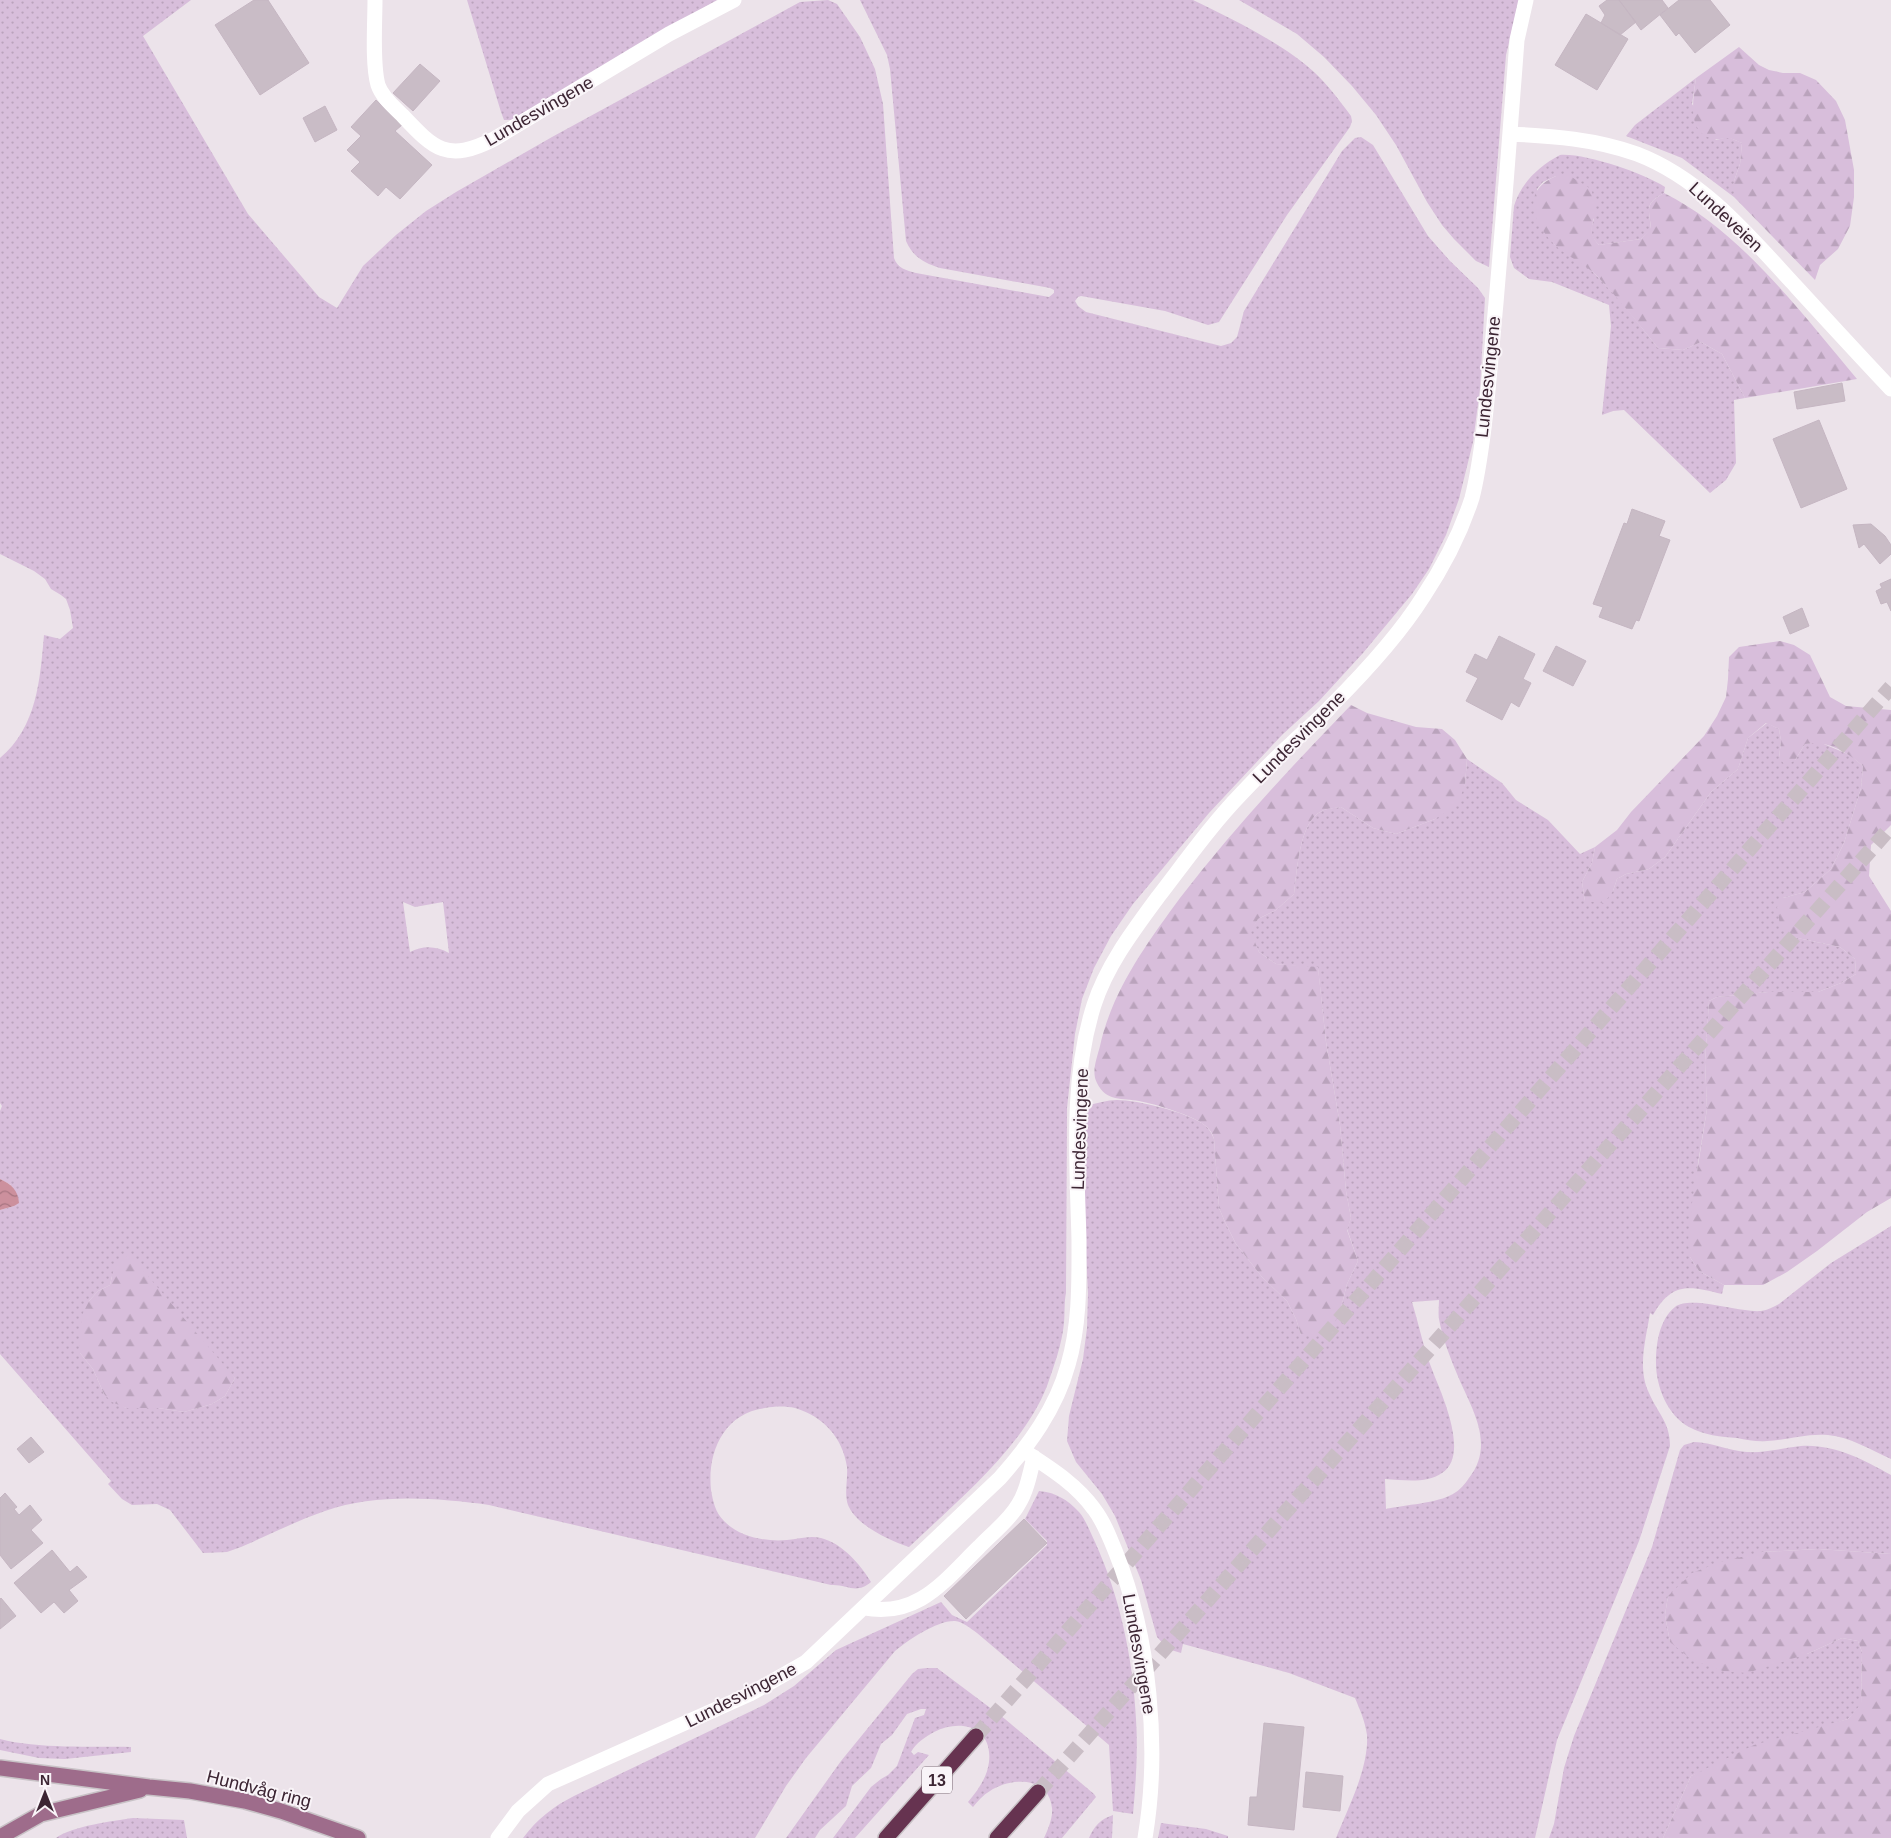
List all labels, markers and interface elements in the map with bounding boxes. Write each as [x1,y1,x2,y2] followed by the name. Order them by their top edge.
[481,72,597,150] street label: Lundesvingene
[1685,178,1767,256] street label: Lundeveien
[1472,315,1504,439] street label: Lundesvingene
[1249,687,1349,787] street label: Lundesvingene
[1068,1068,1092,1190] street label: Lundesvingene
[1119,1592,1159,1716] street label: Lundesvingene
[682,1658,800,1732] street label: Lundesvingene
[205,1766,313,1812] street label: Hundvåg ring
[922,1766,952,1794] road number: 13
[20,1768,70,1818] north arrow
[40,1772,50,1788] text: N

